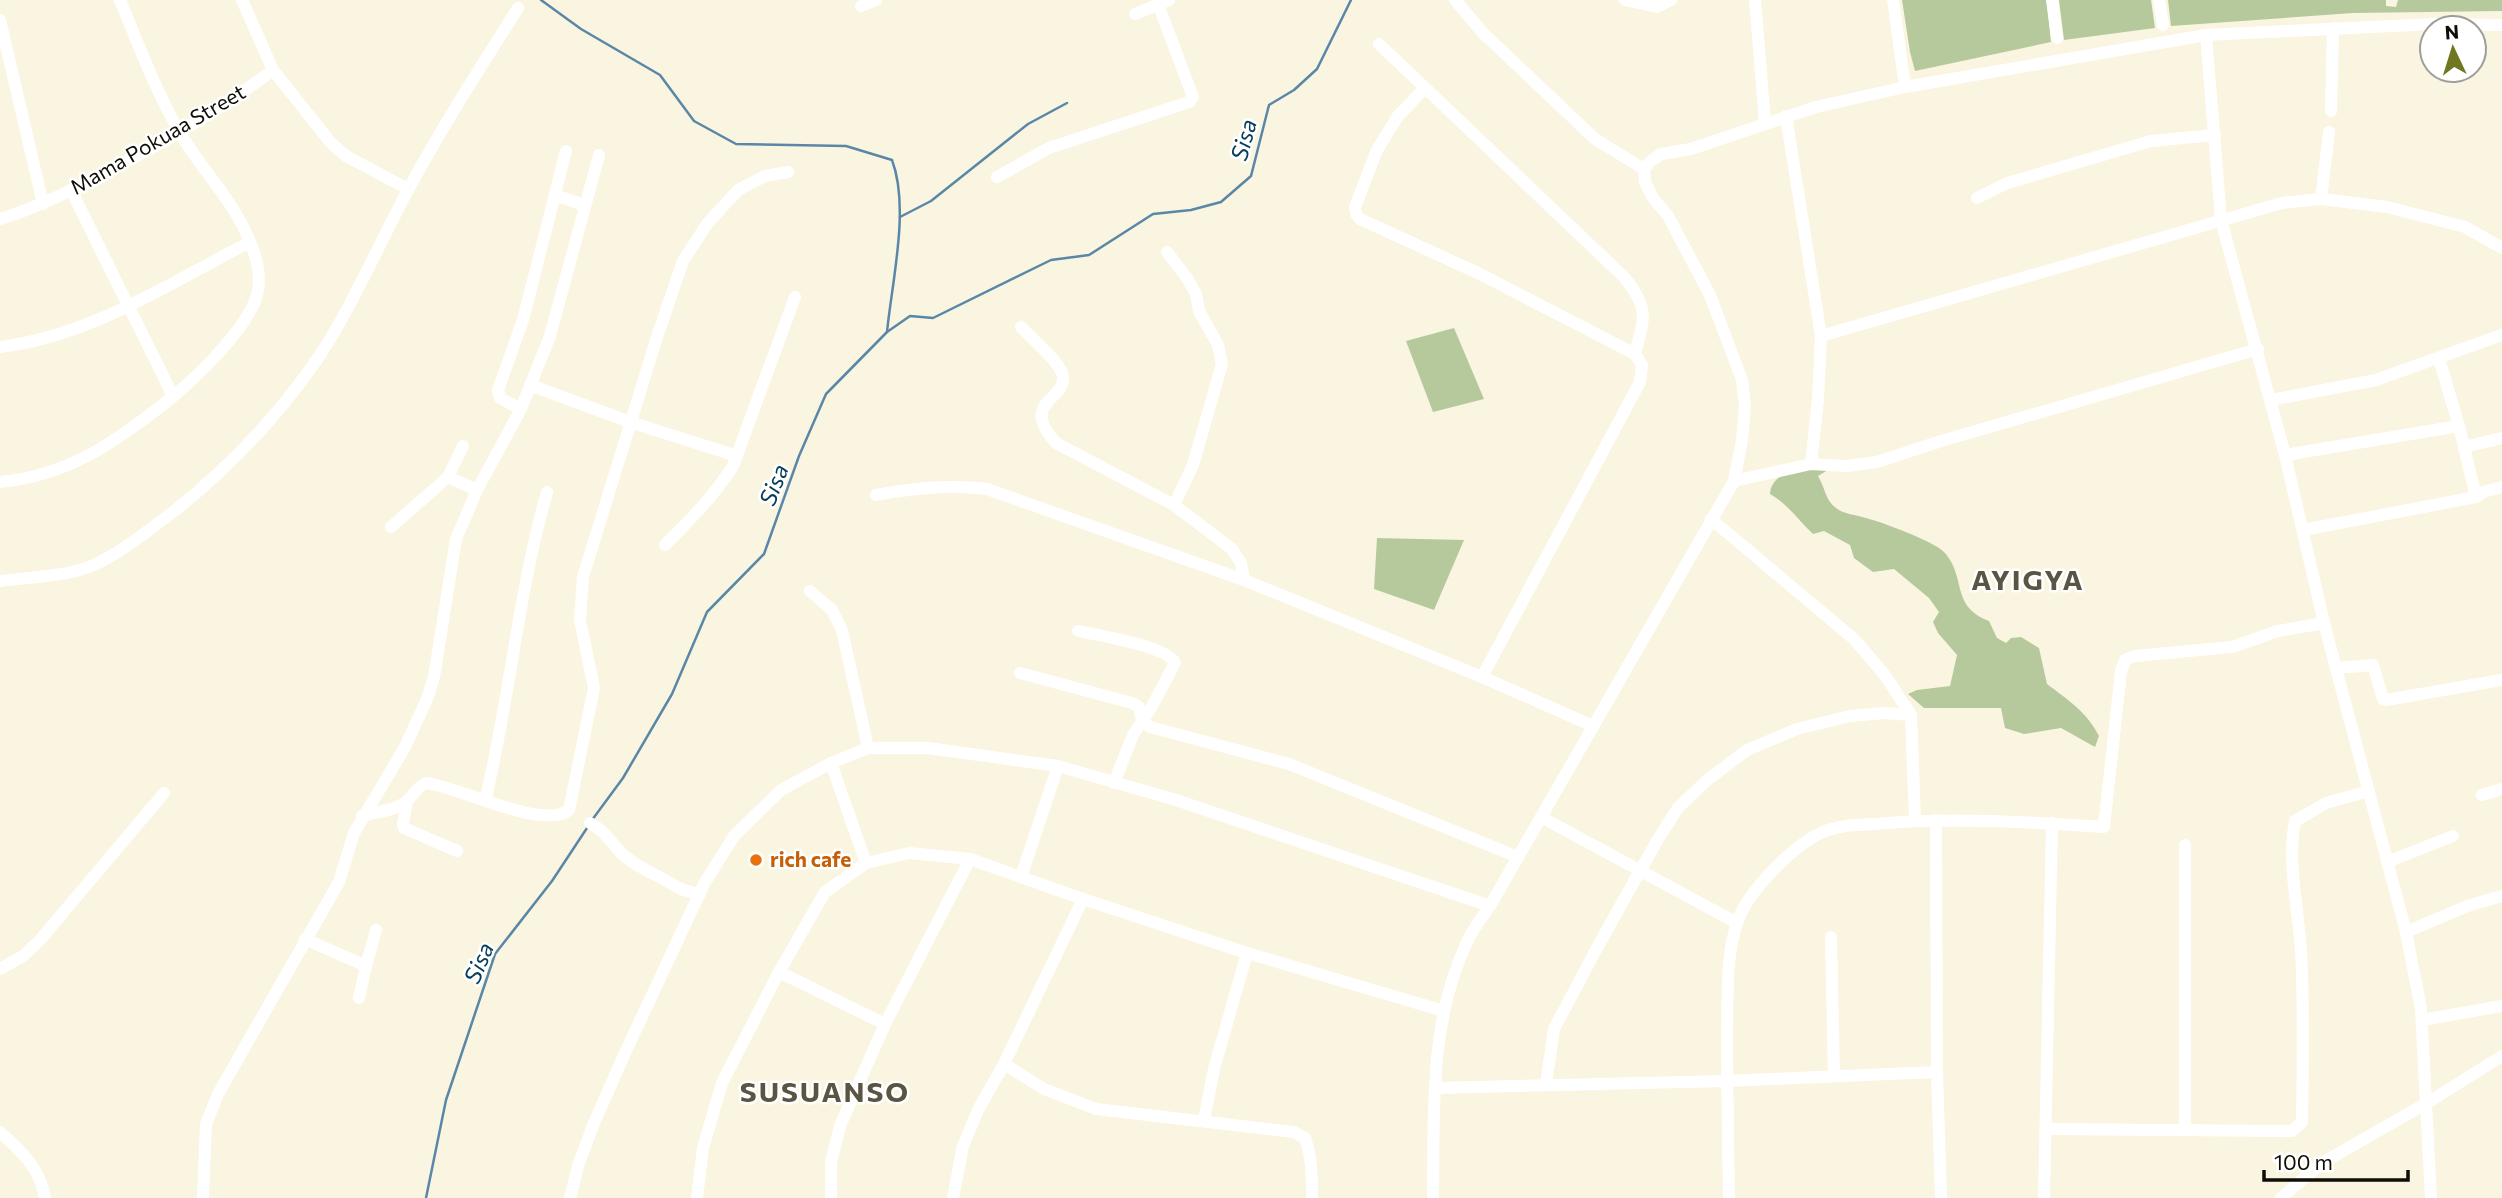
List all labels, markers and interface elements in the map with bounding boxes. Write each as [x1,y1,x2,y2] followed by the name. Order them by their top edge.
[2418,14,2488,84] north arrow
[2444,20,2460,44] text: N
[65,78,249,199] street label: Mama Pokuaa Street
[1224,116,1262,164] water label: Sisa
[752,460,794,509] water label: Sisa
[1971,562,2085,596] district label: AYIGYA
[770,846,851,871] place label: rich cafe
[748,852,764,868] marker: rich cafe
[457,938,499,987] water label: Sisa
[740,1074,910,1108] district label: SUSUANSO
[2264,1138,2408,1182] scale bar
[2274,1149,2333,1174] text: 100 m

